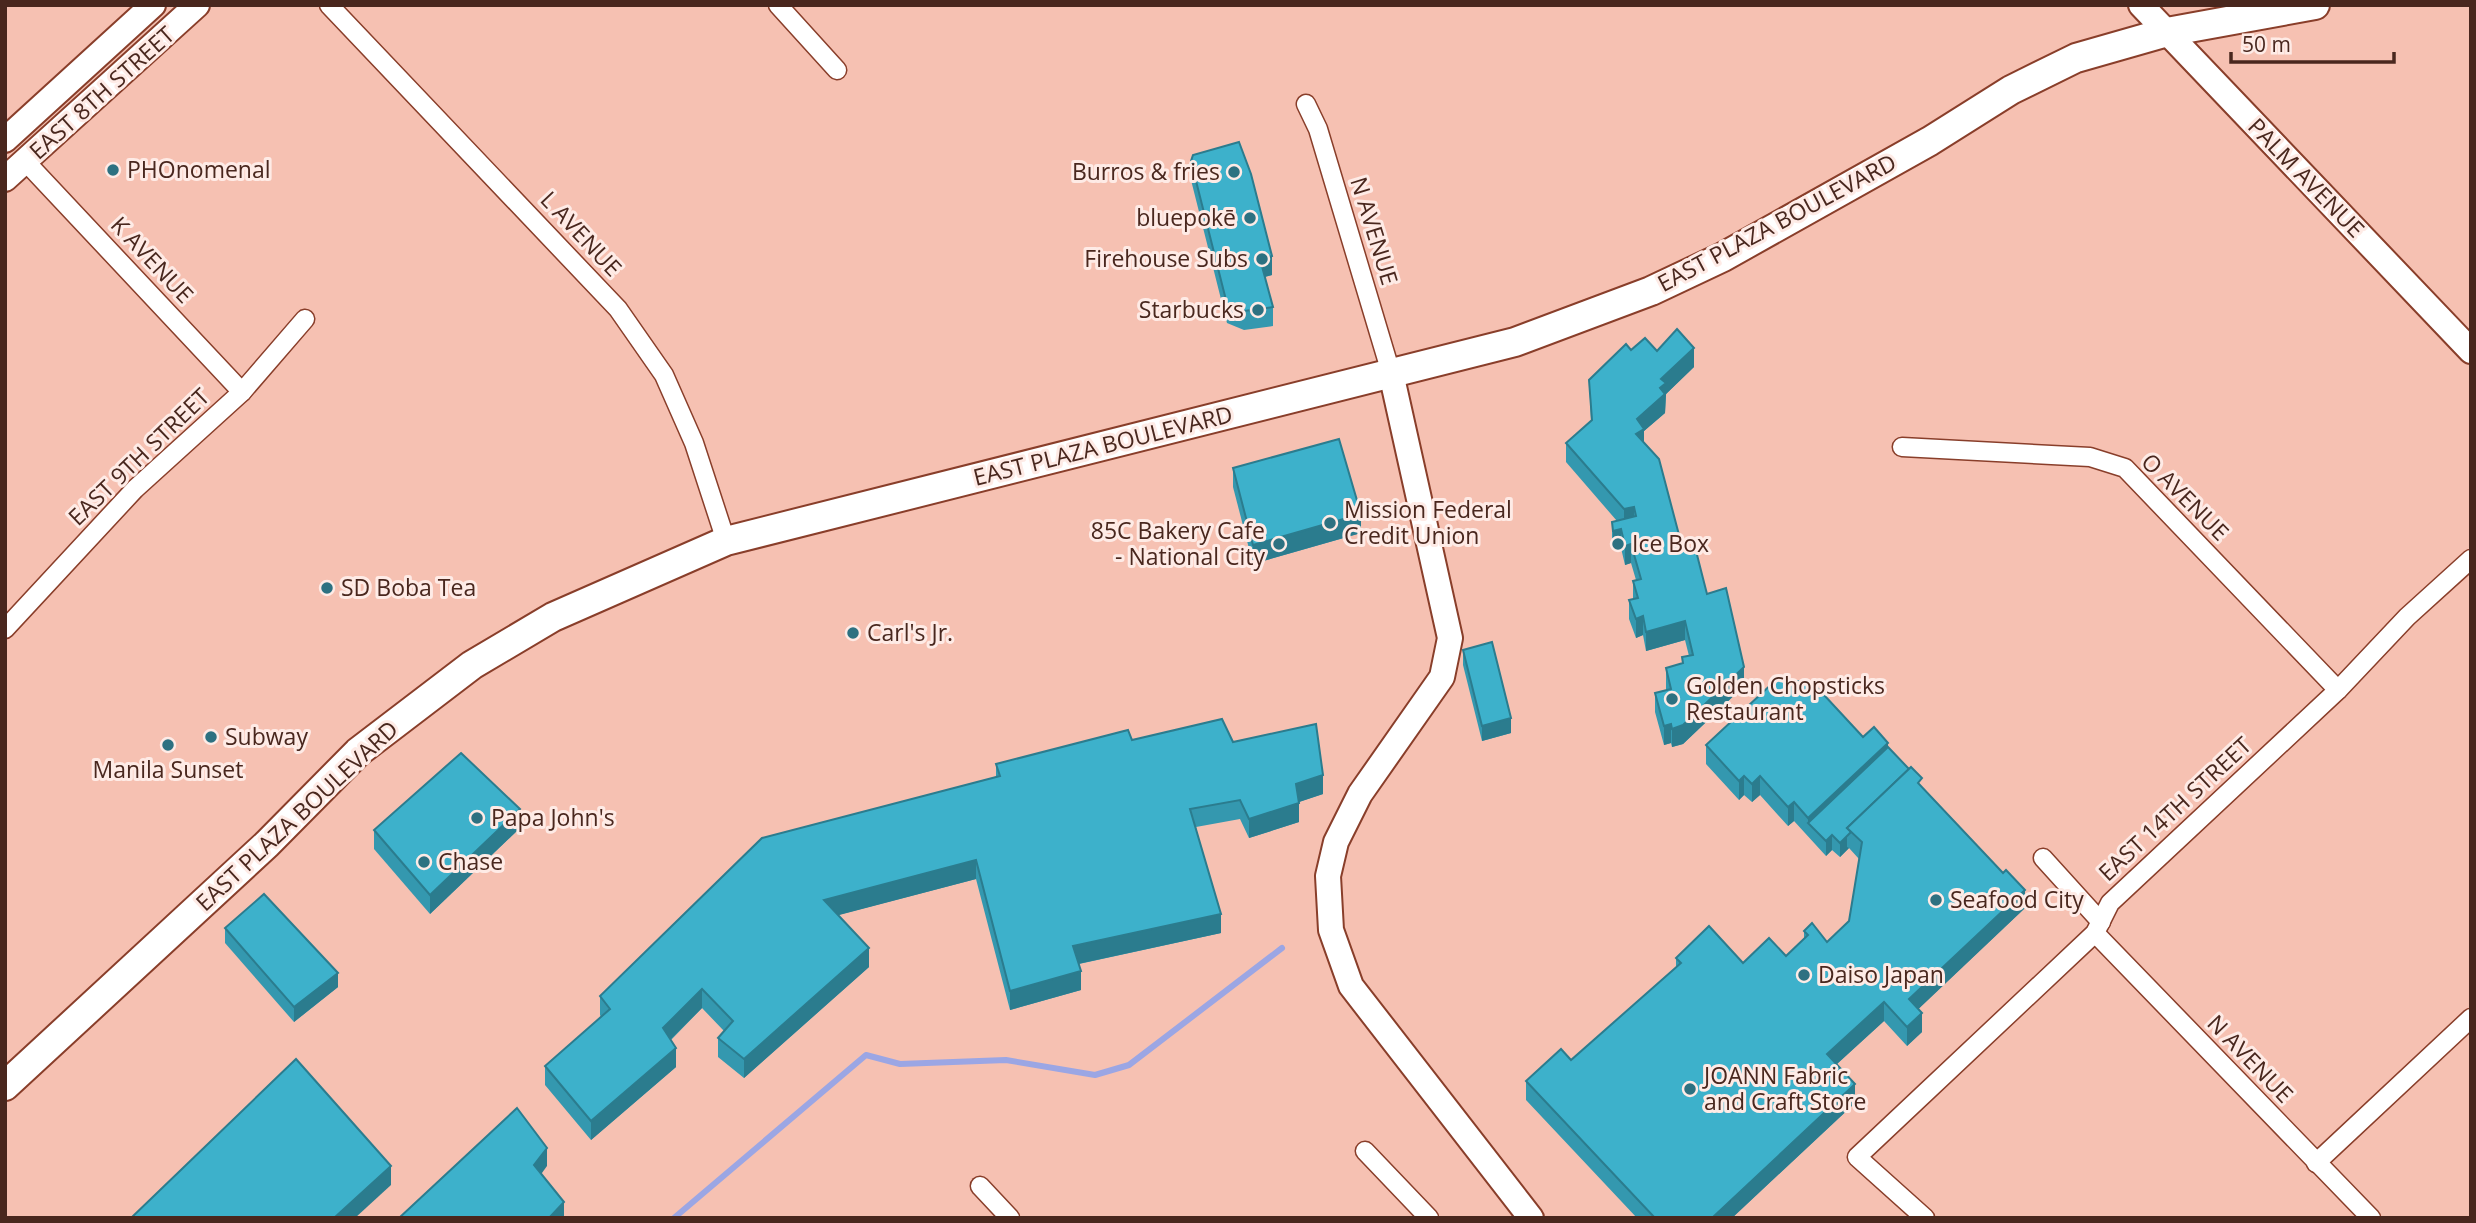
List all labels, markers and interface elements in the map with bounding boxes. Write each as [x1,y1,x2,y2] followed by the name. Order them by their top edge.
[22,18,181,166] street label: EAST 8TH STREET
[2231,21,2394,65] scale bar
[2242,30,2291,58] text: 50 m
[2241,110,2372,244] street label: PALM AVENUE
[1652,146,1902,299] street label: EAST PLAZA BOULEVARD
[127,153,271,185] place label: PHOnomenal
[1072,155,1220,187] place label: Burros & fries
[105,162,121,178] marker: PHOnomenal
[1226,164,1242,180] marker: Burros & fries
[1343,173,1407,289] street label: N AVENUE
[534,184,630,283] street label: L AVENUE
[1136,201,1236,233] place label: bluepokē
[104,209,201,310] street label: K AVENUE
[1242,210,1258,226] marker: bluepokē
[1084,242,1248,274] place label: Firehouse Subs
[1254,251,1270,267] marker: Firehouse Subs
[1139,293,1244,325] place label: Starbucks
[1250,302,1266,318] marker: Starbucks
[61,380,216,532] street label: EAST 9TH STREET
[970,397,1236,493] street label: EAST PLAZA BOULEVARD
[2135,445,2237,547] street label: O AVENUE
[1344,493,1512,551] place label: Mission Federal Credit Union
[1091,514,1265,572] place label: 85C Bakery Cafe - National City
[1322,515,1338,531] marker: Mission Federal Credit Union
[1632,527,1709,559] place label: Ice Box
[1271,536,1287,552] marker: 85C Bakery Cafe - National City
[1610,536,1626,552] marker: Ice Box
[341,571,476,603] place label: SD Boba Tea
[319,580,335,596] marker: SD Boba Tea
[867,616,953,648] place label: Carl's Jr.
[845,625,861,641] marker: Carl's Jr.
[1686,669,1885,727] place label: Golden Chopsticks Restaurant
[1664,691,1680,707] marker: Golden Chopsticks Restaurant
[188,713,405,918] street label: EAST PLAZA BOULEVARD
[225,720,308,752] place label: Subway
[203,729,219,745] marker: Subway
[2091,729,2258,888] street label: EAST 14TH STREET
[160,737,176,753] marker: Manila Sunset
[93,753,243,785] place label: Manila Sunset
[491,801,615,833] place label: Papa John's
[469,810,485,826] marker: Papa John's
[438,845,503,877] place label: Chase
[416,854,432,870] marker: Chase
[1950,883,2084,915] place label: Seafood City
[1928,892,1944,908] marker: Seafood City
[1818,958,1944,990] place label: Daiso Japan
[1796,967,1812,983] marker: Daiso Japan
[2201,1007,2301,1109] street label: N AVENUE
[1702,1059,1866,1117] place label: JOANN Fabric and Craft Store
[1682,1081,1698,1097] marker: JOANN Fabric and Craft Store

